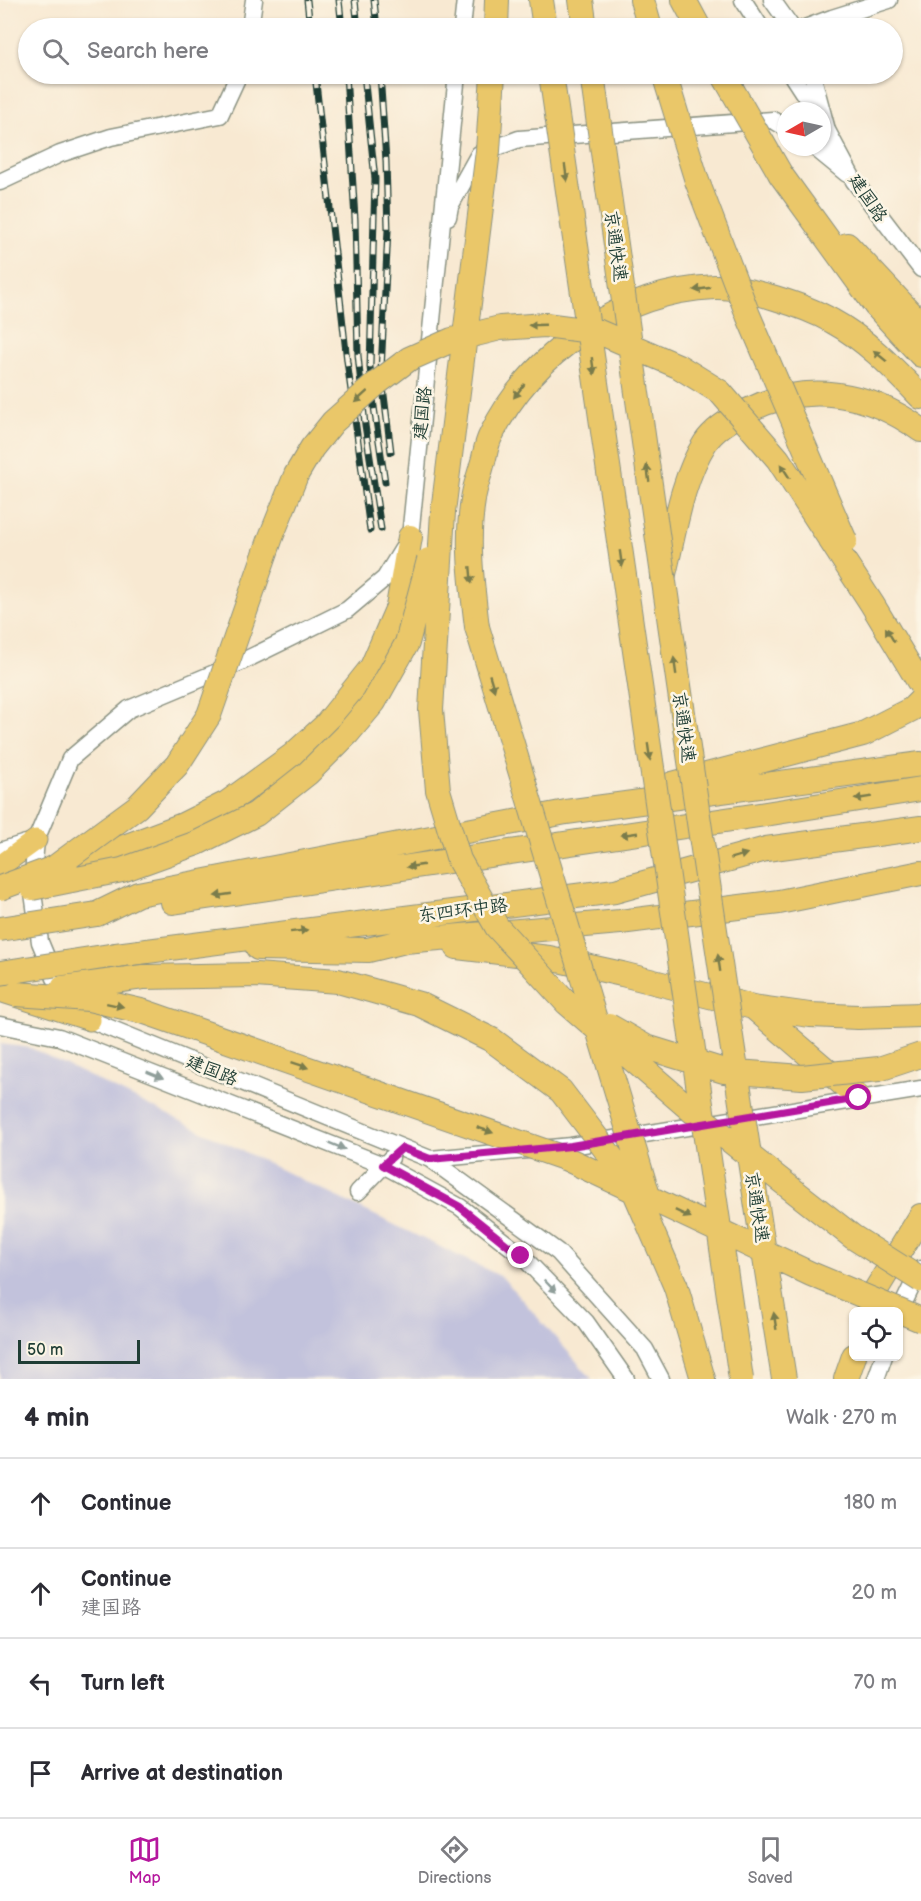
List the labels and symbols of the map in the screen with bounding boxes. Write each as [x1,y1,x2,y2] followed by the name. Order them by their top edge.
[777,102,831,156] north arrow
[561,164,570,183] one-way arrow
[844,170,891,227] street label: 建国路
[600,209,631,283] street label: 京通快速
[693,285,712,294] one-way arrow
[528,321,547,330] one-way arrow
[872,349,888,362] one-way arrow
[589,357,598,376] one-way arrow
[513,383,526,399] one-way arrow
[409,385,436,441] street label: 建国路
[354,390,369,404] one-way arrow
[643,463,652,482] one-way arrow
[780,463,791,479] one-way arrow
[617,550,626,569] one-way arrow
[466,566,476,585] one-way arrow
[885,627,896,643] one-way arrow
[671,656,680,675] one-way arrow
[488,674,497,692] one-way arrow
[668,690,699,764] street label: 京通快速
[645,743,654,762] one-way arrow
[854,794,873,803] one-way arrow
[619,830,638,839] one-way arrow
[730,851,748,861] one-way arrow
[406,862,425,871] one-way arrow
[213,890,232,899] one-way arrow
[417,895,509,926] street label: 东四环中路
[290,926,309,935] one-way arrow
[715,953,724,972] one-way arrow
[106,1001,125,1010] one-way arrow
[183,1051,241,1090] street label: 建国路
[292,1061,310,1071] one-way arrow
[146,1070,164,1080] one-way arrow
[845,1084,871,1110] route start
[476,1125,494,1135] one-way arrow
[328,1141,346,1151] one-way arrow
[741,1170,773,1244] street label: 京通快速
[675,1209,692,1218] one-way arrow
[507,1242,533,1268] route end
[543,1278,557,1292] one-way arrow
[770,1312,779,1331] one-way arrow
[18,1337,140,1364] scale bar

